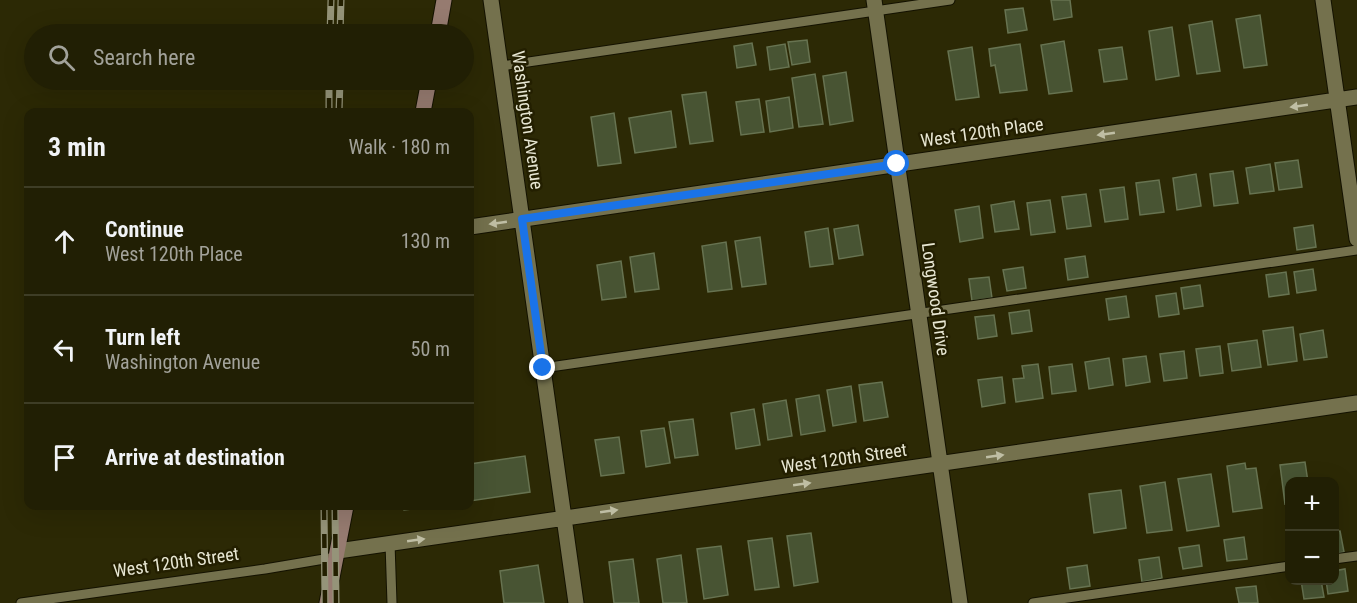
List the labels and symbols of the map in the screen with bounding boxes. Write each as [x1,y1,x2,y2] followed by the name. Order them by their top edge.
[508,49,548,191] street label: Washington Avenue
[1290,101,1309,110] one-way arrow
[919,113,1045,151] street label: West 120th Place
[1097,129,1116,138] one-way arrow
[883,150,909,176] route start
[488,218,507,227] one-way arrow
[918,241,954,357] street label: Longwood Drive
[529,354,555,380] route end
[780,439,908,477] street label: West 120th Street
[986,451,1005,460] one-way arrow
[793,479,812,488] one-way arrow
[600,507,619,516] one-way arrow
[407,535,426,544] one-way arrow
[112,543,240,581] street label: West 120th Street

